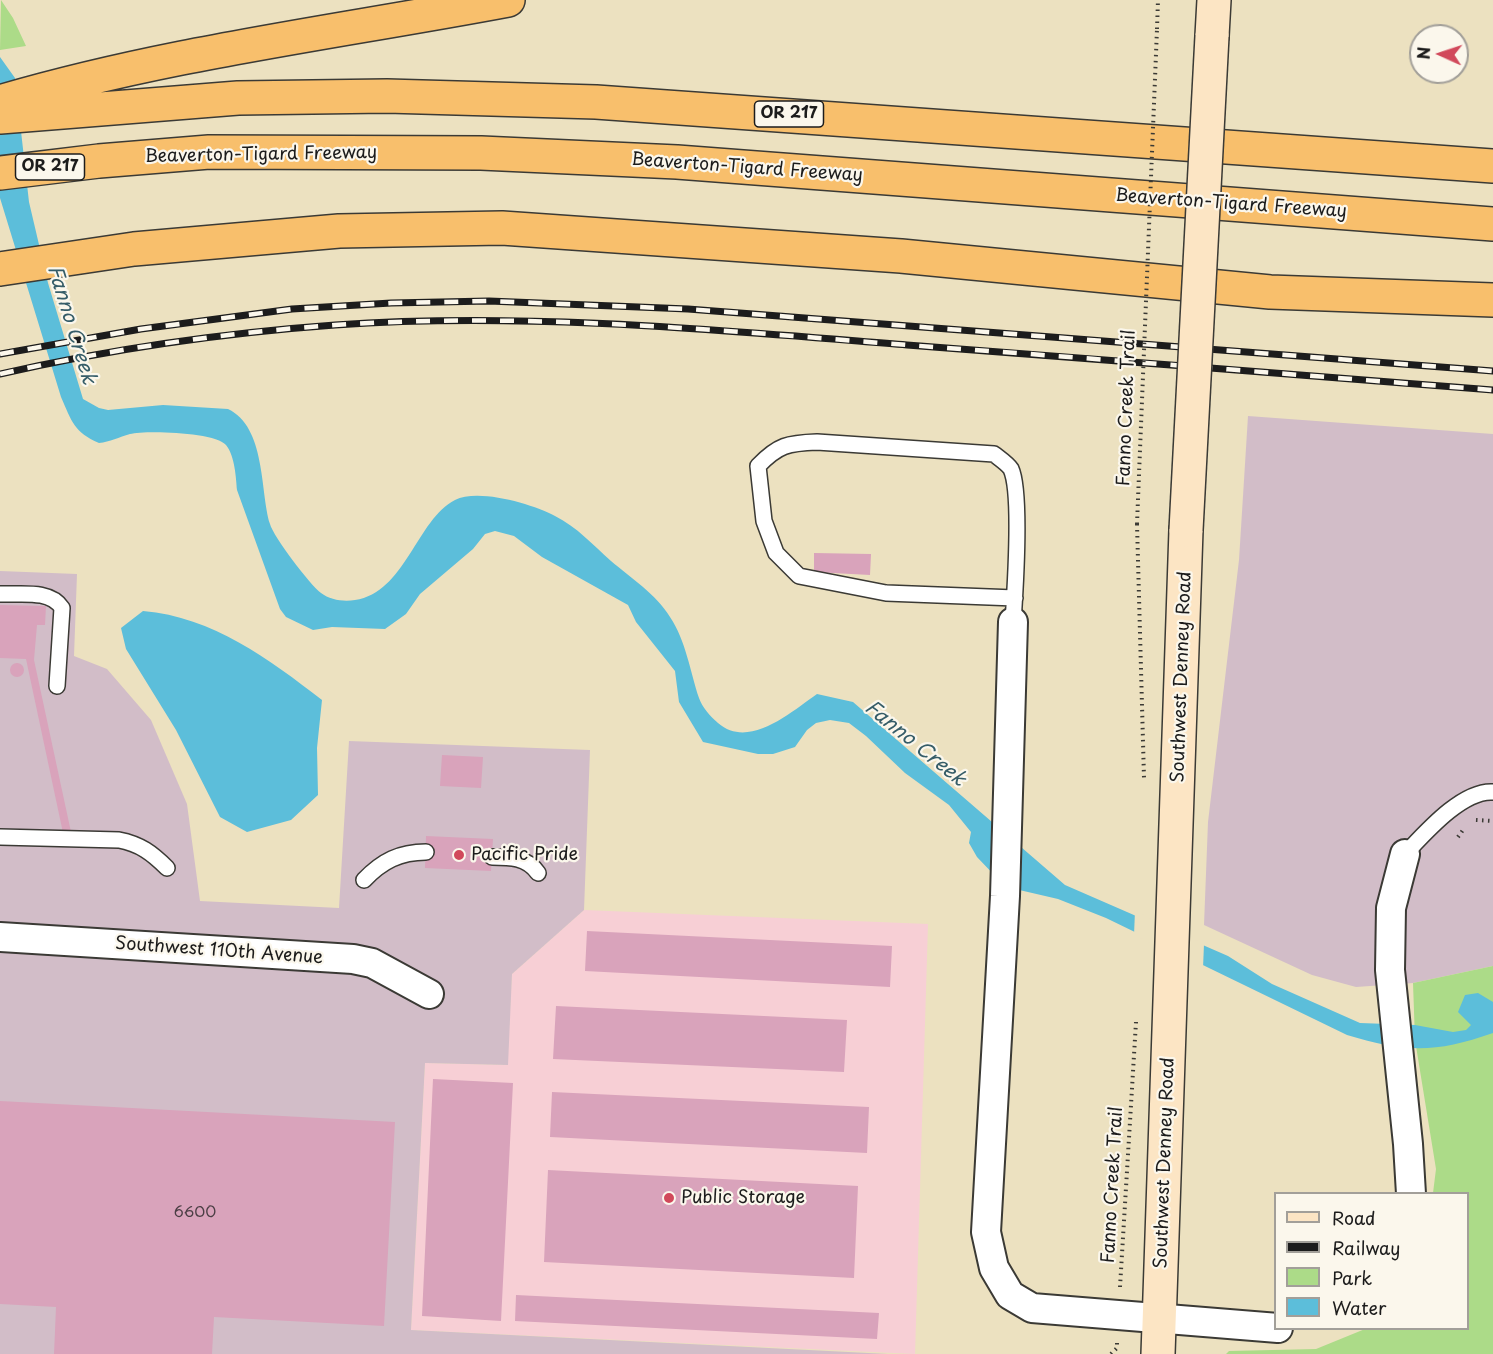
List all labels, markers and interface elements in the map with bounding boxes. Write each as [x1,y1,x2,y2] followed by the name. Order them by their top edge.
[1409,24,1469,84] north arrow
[1411,46,1435,60] text: N
[754,101,824,127] road number: OR 217
[145,142,377,168] street label: Beaverton-Tigard Freeway
[630,149,864,187] street label: Beaverton-Tigard Freeway
[16,154,84,180] road number: OR 217
[1114,185,1348,223] street label: Beaverton-Tigard Freeway
[42,263,100,387] water label: Fanno Creek
[1113,329,1141,487] street label: Fanno Creek Trail
[1168,571,1196,783] street label: Southwest Denney Road
[860,696,970,792] water label: Fanno Creek
[471,844,578,866] place label: Pacific Pride
[452,848,466,862] marker: Pacific Pride
[114,933,324,969] street label: Southwest 110th Avenue
[1151,1057,1179,1269] street label: Southwest Denney Road
[1098,1106,1128,1264] street label: Fanno Creek Trail
[681,1187,805,1209] place label: Public Storage
[662,1191,676,1205] marker: Public Storage
[1274,1192,1469,1330] legend
[174,1204,216,1222] house number: 6600
[1332,1204,1376,1231] text: Road
[1332,1234,1400,1261] text: Railway
[1332,1264,1372,1291] text: Park
[1332,1294,1386,1321] text: Water

